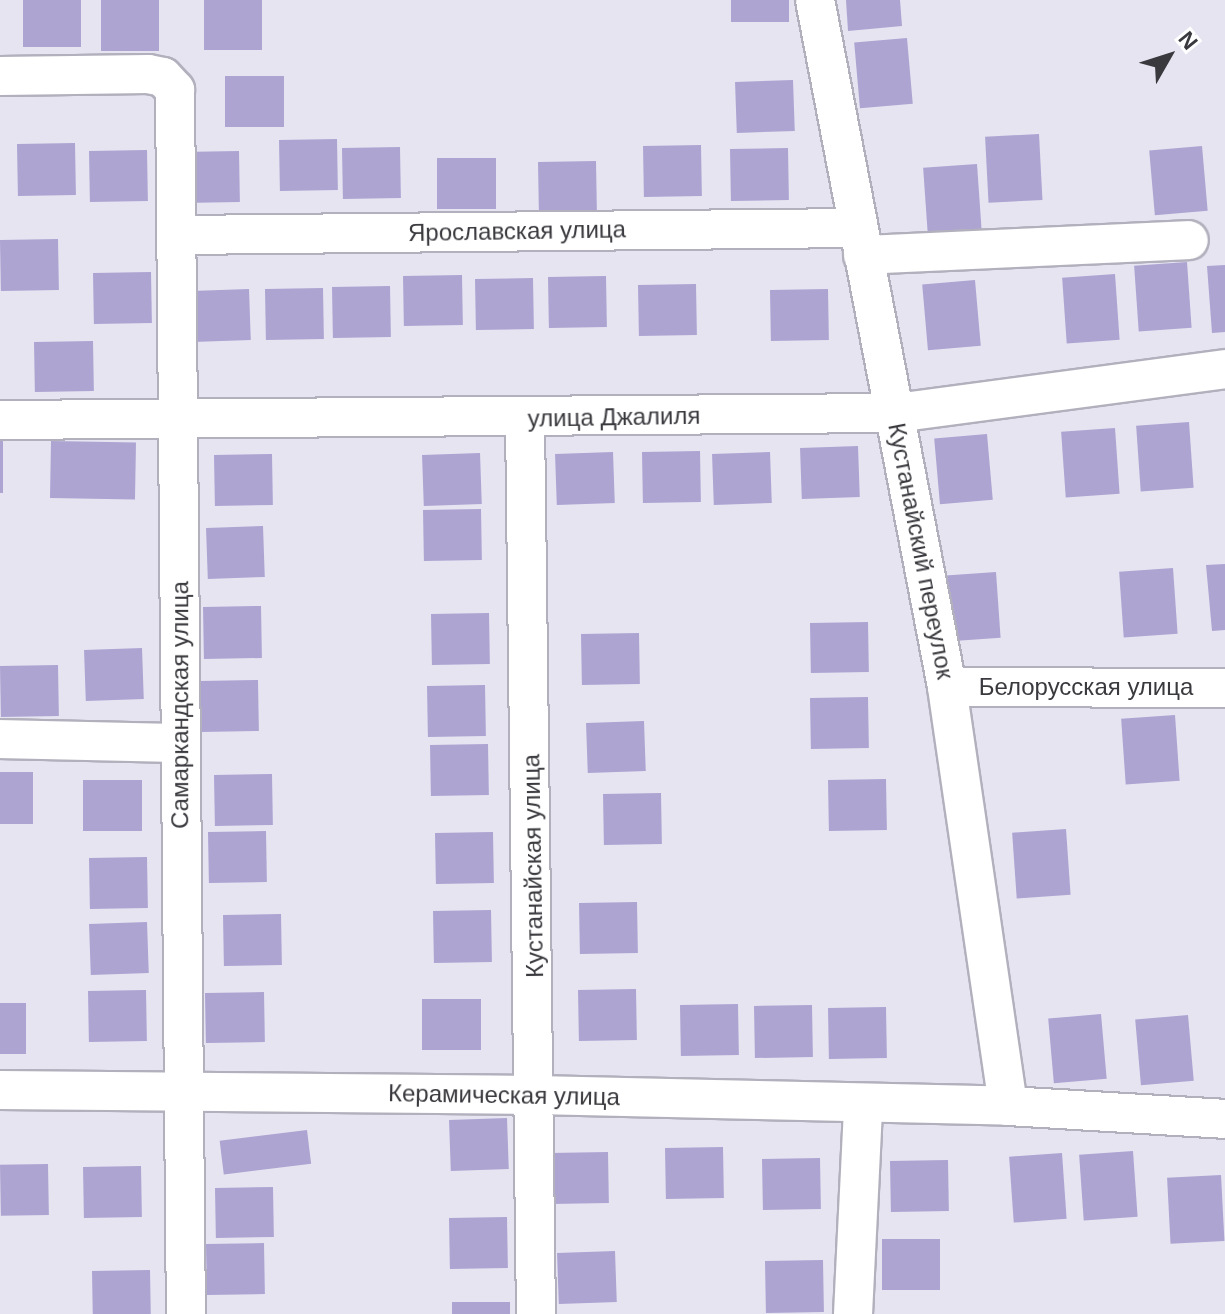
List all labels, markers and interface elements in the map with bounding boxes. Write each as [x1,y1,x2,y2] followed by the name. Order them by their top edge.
[1129,16,1209,96] north arrow
[1173,27,1203,55] text: N
[408,215,626,247] street label: Ярославская улица
[527,401,701,433] street label: улица Джалиля
[882,421,960,681] street label: Кустанайский переулок
[166,581,194,829] street label: Самаркандская улица
[979,673,1193,701] street label: Белорусская улица
[517,754,549,978] street label: Кустанайская улица
[388,1079,620,1111] street label: Керамическая улица

